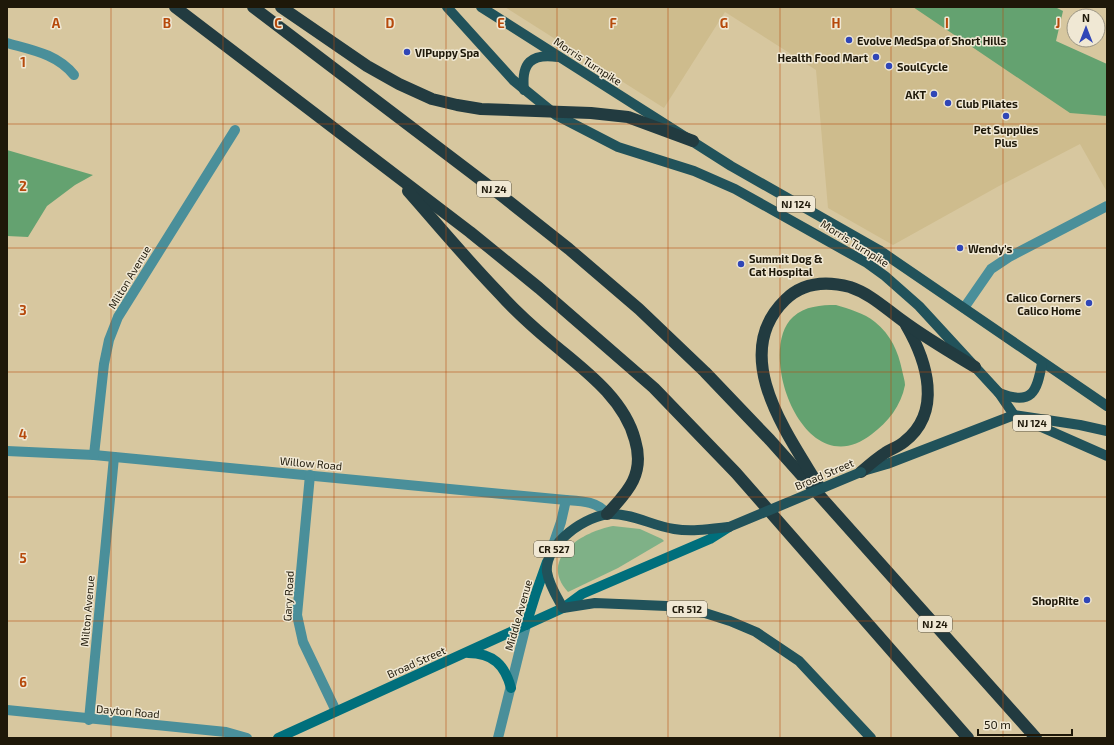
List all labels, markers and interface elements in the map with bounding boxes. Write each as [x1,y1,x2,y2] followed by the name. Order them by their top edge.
[1066,8,1106,48] north arrow
[1082,11,1090,24] text: N
[52,15,61,31] text: A
[163,15,171,31] text: B
[274,15,282,31] text: C
[386,15,395,31] text: D
[497,15,505,31] text: E
[609,15,617,31] text: F
[720,15,728,31] text: G
[832,15,841,31] text: H
[945,15,949,31] text: I
[1056,15,1060,31] text: J
[552,34,624,88] street label: Morris Turnpike
[857,34,1007,47] place label: Evolve MedSpa of Short Hills
[844,35,854,45] marker: Evolve MedSpa of Short Hills
[415,46,479,60] place label: VIPuppy Spa
[402,47,412,57] marker: VIPuppy Spa
[778,51,868,64] place label: Health Food Mart
[871,52,881,62] marker: Health Food Mart
[20,54,26,70] text: 1
[897,60,948,74] place label: SoulCycle
[884,61,894,71] marker: SoulCycle
[905,88,926,101] place label: AKT
[929,89,939,99] marker: AKT
[956,97,1018,110] place label: Club Pilates
[943,98,953,108] marker: Club Pilates
[1001,111,1011,121] marker: Pet Supplies Plus
[974,123,1039,149] place label: Pet Supplies Plus
[19,178,27,194] text: 2
[477,181,511,197] road number: NJ 24
[777,196,815,212] road number: NJ 124
[818,217,892,269] street label: Morris Turnpike
[968,242,1012,256] place label: Wendy's
[105,243,153,311] street label: Milton Avenue
[955,243,965,253] marker: Wendy's
[749,252,823,278] place label: Summit Dog & Cat Hospital
[736,259,746,269] marker: Summit Dog & Cat Hospital
[1006,291,1081,317] place label: Calico Corners Calico Home
[1084,298,1094,308] marker: Calico Corners Calico Home
[19,302,27,318] text: 3
[1013,415,1051,431] road number: NJ 124
[19,426,27,442] text: 4
[279,454,343,472] street label: Willow Road
[793,456,855,492] street label: Broad Street
[534,541,574,557] road number: CR 527
[19,550,27,566] text: 5
[280,570,296,622] street label: Gary Road
[77,575,97,647] street label: Milton Avenue
[502,578,534,652] street label: Middle Avenue
[1032,594,1079,607] place label: ShopRite
[1082,595,1092,605] marker: ShopRite
[667,601,707,617] road number: CR 512
[918,616,952,632] road number: NJ 24
[385,643,447,681] street label: Broad Street
[19,674,27,690] text: 6
[96,702,160,720] street label: Dayton Road
[978,711,1072,737] scale bar
[984,717,1011,731] text: 50 m

